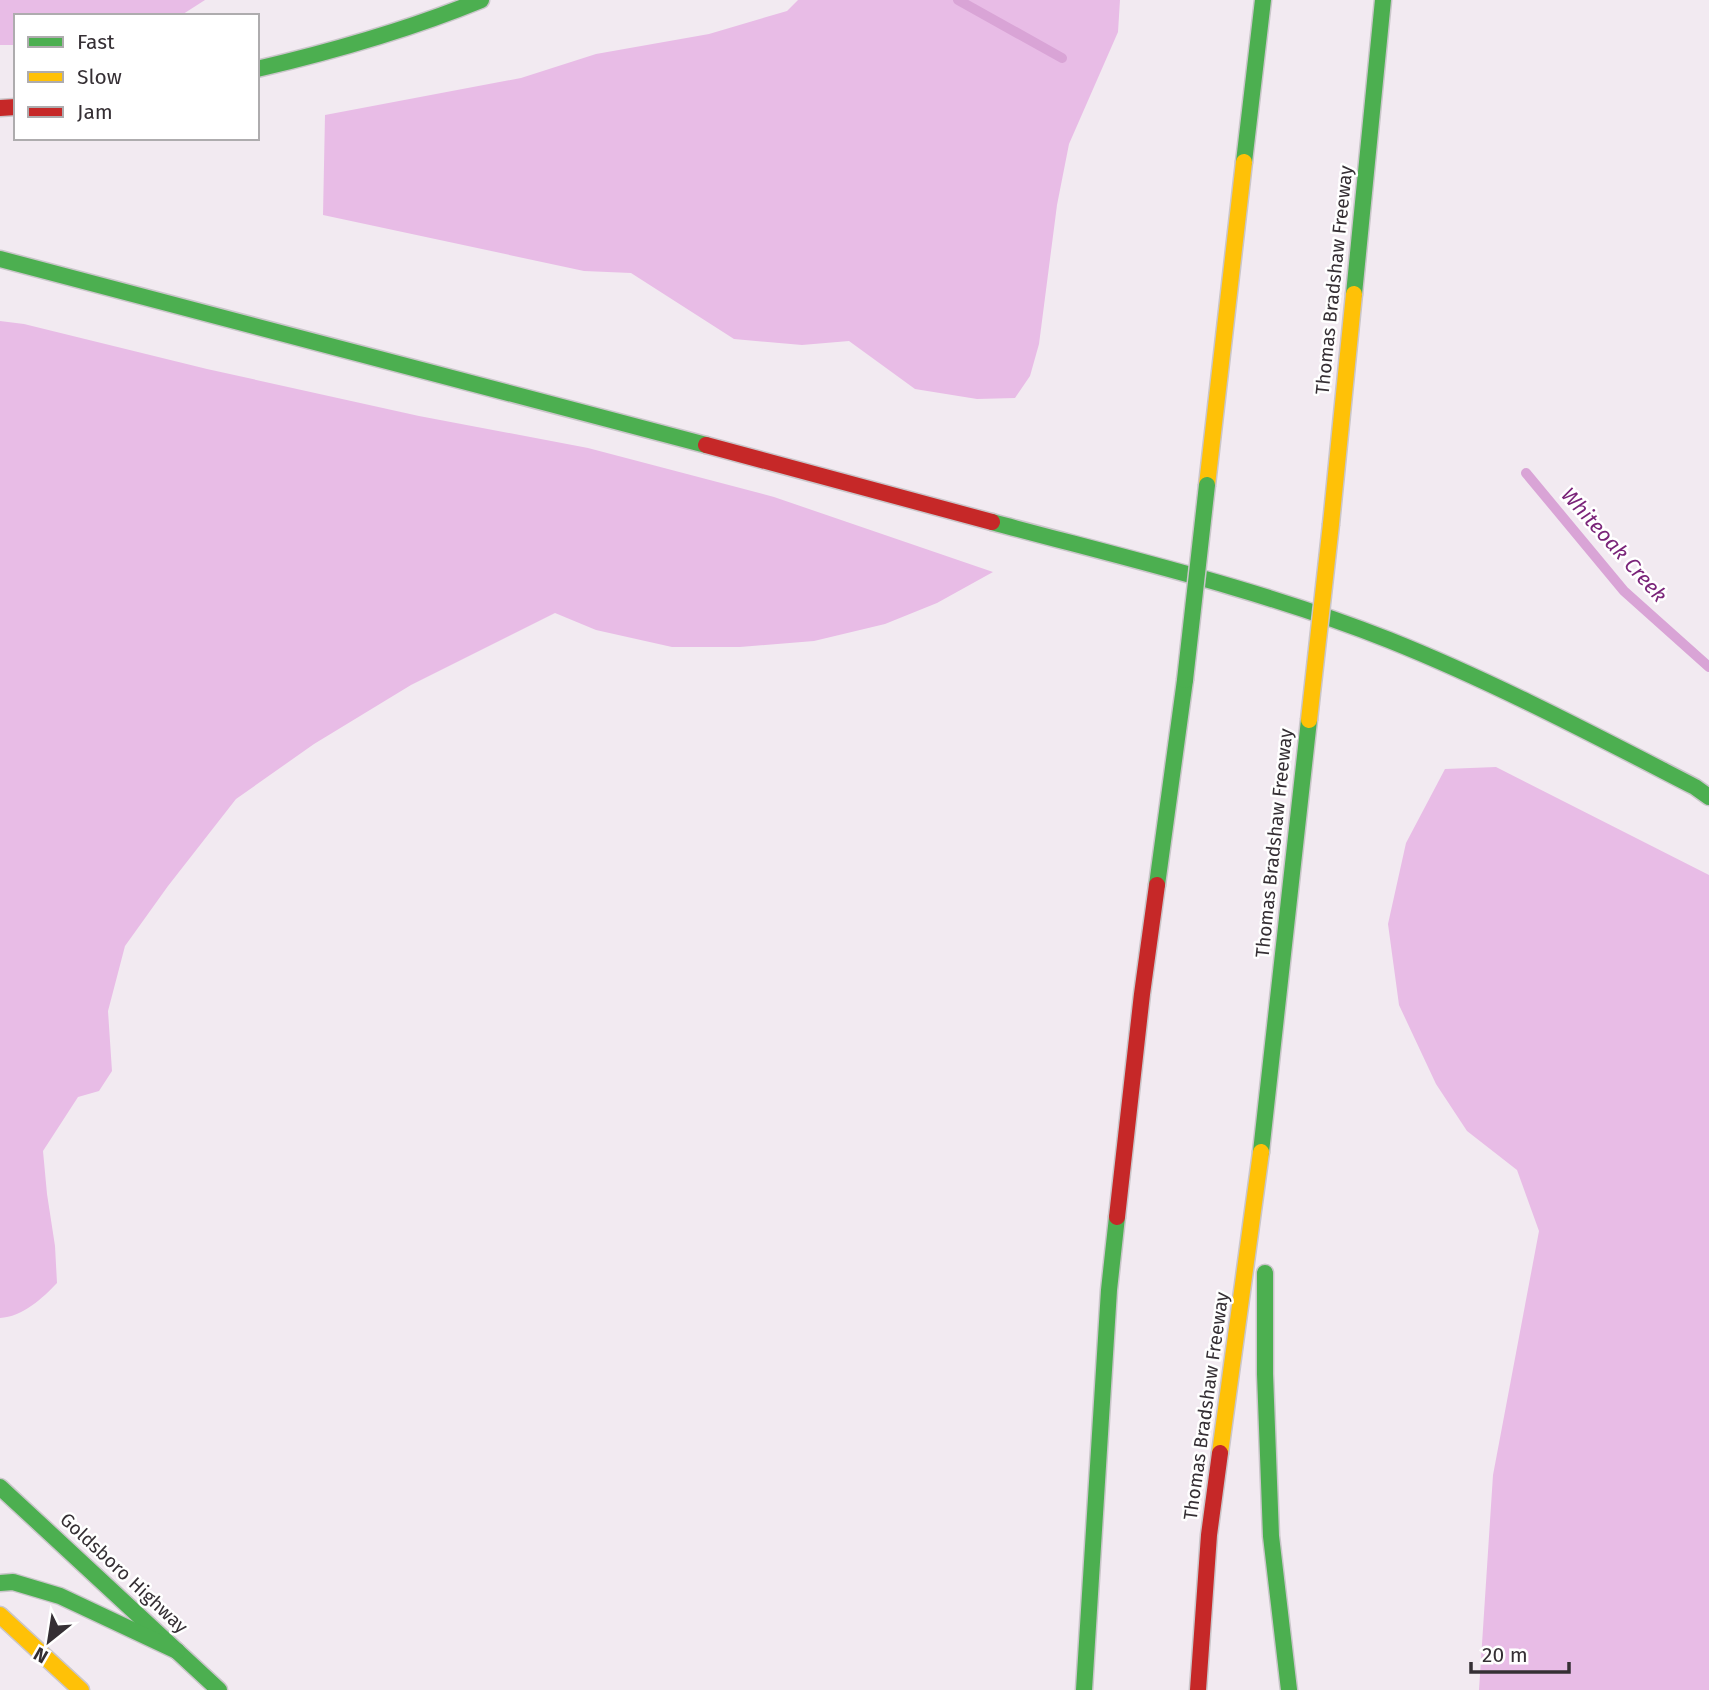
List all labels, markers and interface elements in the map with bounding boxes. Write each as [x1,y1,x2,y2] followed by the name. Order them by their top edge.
[14,14,259,140] legend
[77,29,115,55] text: Fast
[77,64,122,90] text: Slow
[77,99,113,125] text: Jam
[1311,164,1358,396] street label: Thomas Bradshaw Freeway
[1556,482,1672,608] water label: Whiteoak Creek
[1251,727,1298,959] street label: Thomas Bradshaw Freeway
[1179,1290,1233,1522] street label: Thomas Bradshaw Freeway
[55,1508,193,1639] street label: Goldsboro Highway
[14,1606,84,1676] north arrow
[1471,1630,1569,1674] scale bar
[30,1642,52,1668] text: N
[1482,1642,1528,1668] text: 20 m

